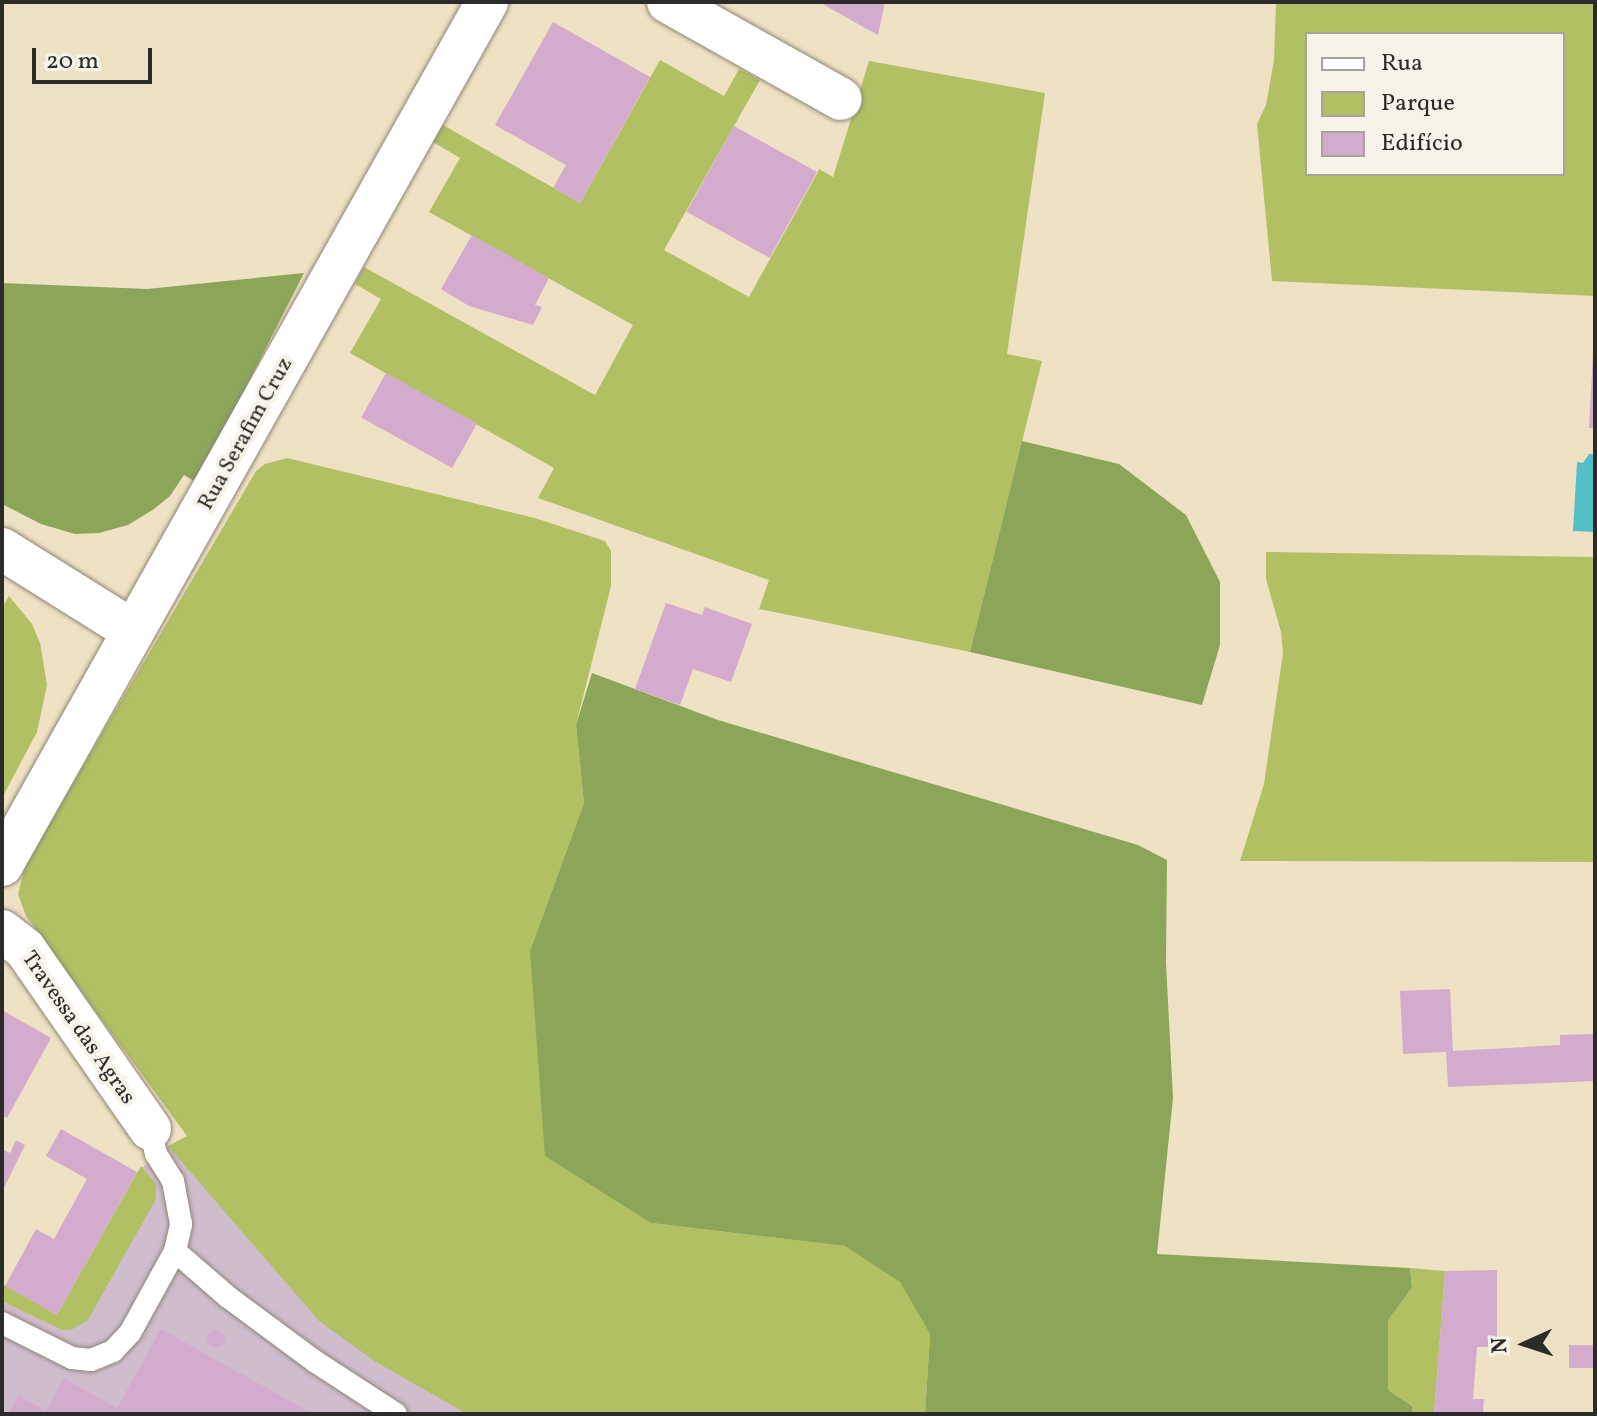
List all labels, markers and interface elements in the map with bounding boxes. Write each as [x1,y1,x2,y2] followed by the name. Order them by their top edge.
[36,32,156,82] scale bar
[1305,32,1565,176] legend
[46,45,99,79] text: 20 m
[1381,47,1423,81] text: Rua
[1381,87,1455,121] text: Parque
[1381,127,1463,161] text: Edifício
[193,353,299,515] street label: Rua Serafim Cruz
[15,946,141,1110] street label: Travessa das Agras
[1485,1304,1565,1384] north arrow
[1485,1336,1516,1354] text: N

